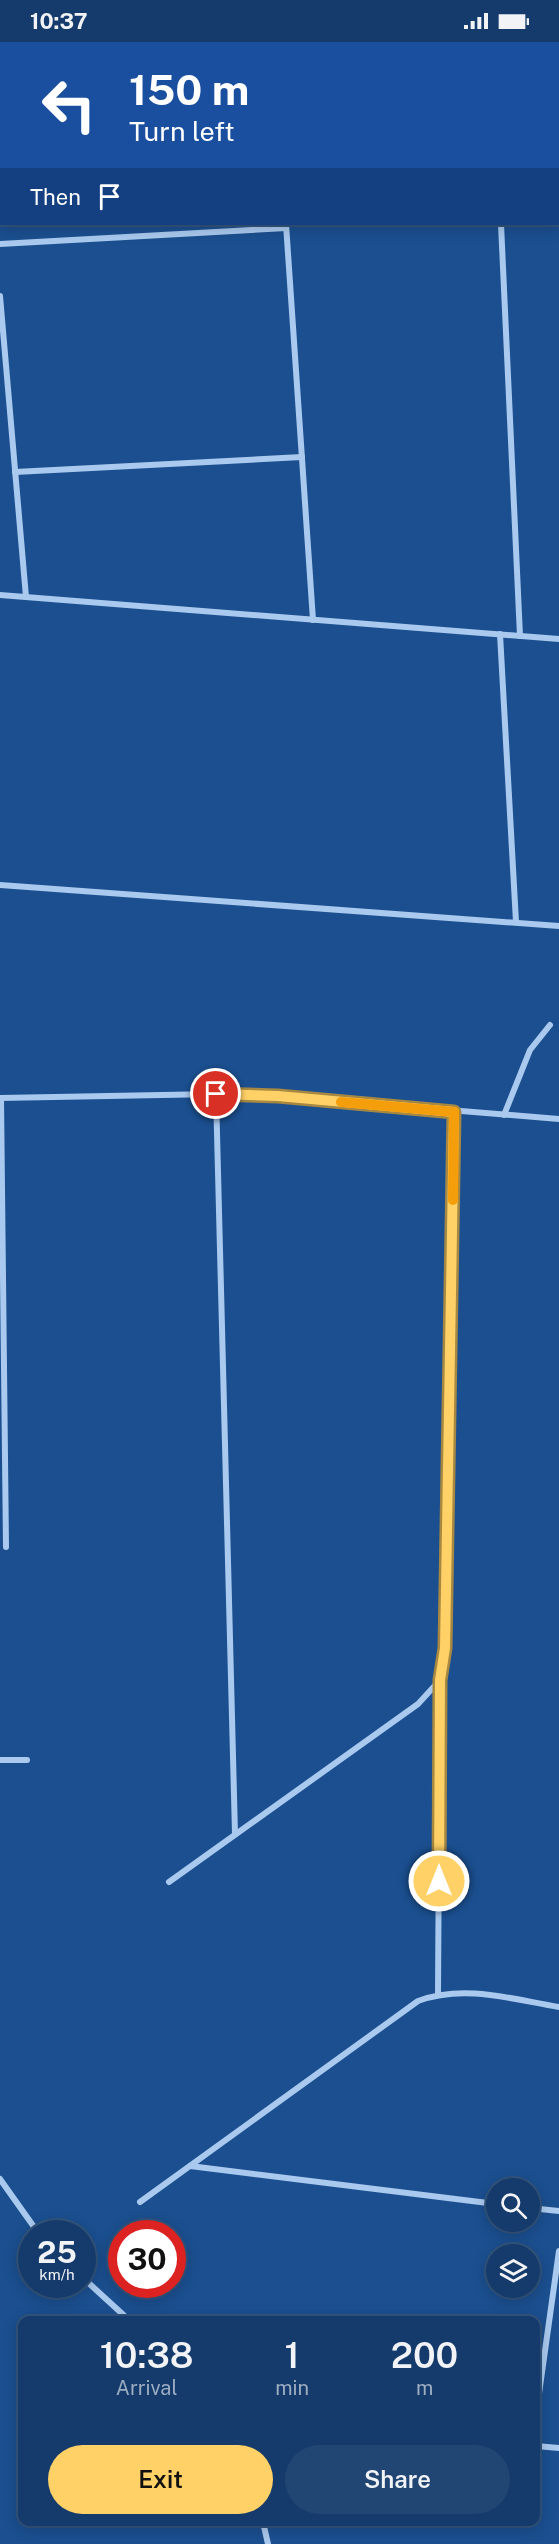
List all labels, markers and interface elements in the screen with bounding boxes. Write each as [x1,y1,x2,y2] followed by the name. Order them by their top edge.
[30,8,88,34] text: 10:37
[129,65,249,114] text: 150 m
[30,66,108,144] icon: left
[129,115,235,147] text: Turn left
[93,180,126,213] icon: arrive
[30,184,81,210] text: Then
[190,1068,241,1119] pin
[199,1077,232,1110] icon: arrive
[407,1849,471,1913] position arrow
[486,2178,540,2298] map controls
[486,2178,540,2232] button: search
[108,2220,186,2298] speed limit sign: 30
[37,2234,77,2270] text: 25
[486,2244,540,2298] button: layers
[39,2266,75,2283] text: km/h
[100,2334,193,2376] text: 10:38
[285,2334,300,2376] text: 1
[391,2334,458,2376] text: 200
[116,2376,177,2400] text: Arrival
[275,2376,309,2400] text: min
[416,2376,433,2400] text: m
[48,2445,273,2514] button: Exit
[285,2445,510,2514] button: Share

